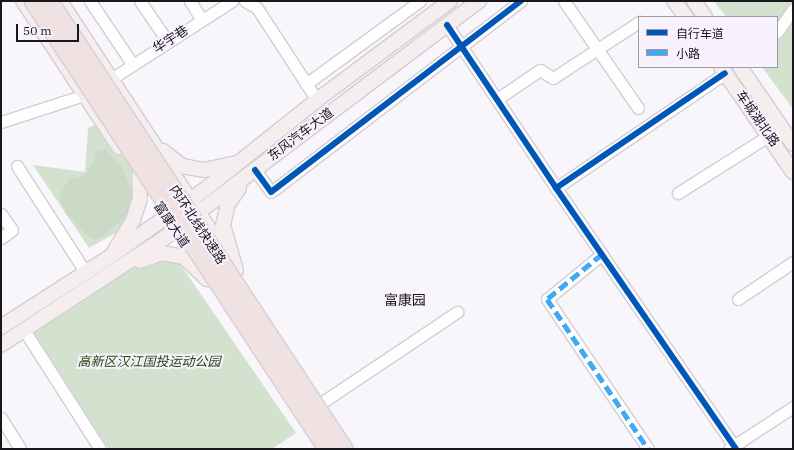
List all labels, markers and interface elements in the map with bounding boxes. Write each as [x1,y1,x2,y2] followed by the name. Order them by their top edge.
[18,16,81,42] scale bar
[638,16,778,68] legend
[23,23,52,38] text: 50 m
[150,23,192,57] street label: 华宇巷
[676,26,724,41] text: 自行车道
[676,46,700,61] text: 小路
[732,88,782,150] street label: 车城湖北路
[265,105,337,165] street label: 东风汽车大道
[166,183,228,267] street label: 内环北线快速路
[150,199,192,251] street label: 富康大道
[384,292,426,308] district label: 富康园
[78,354,220,370] park label: 高新区汉江国投运动公园

